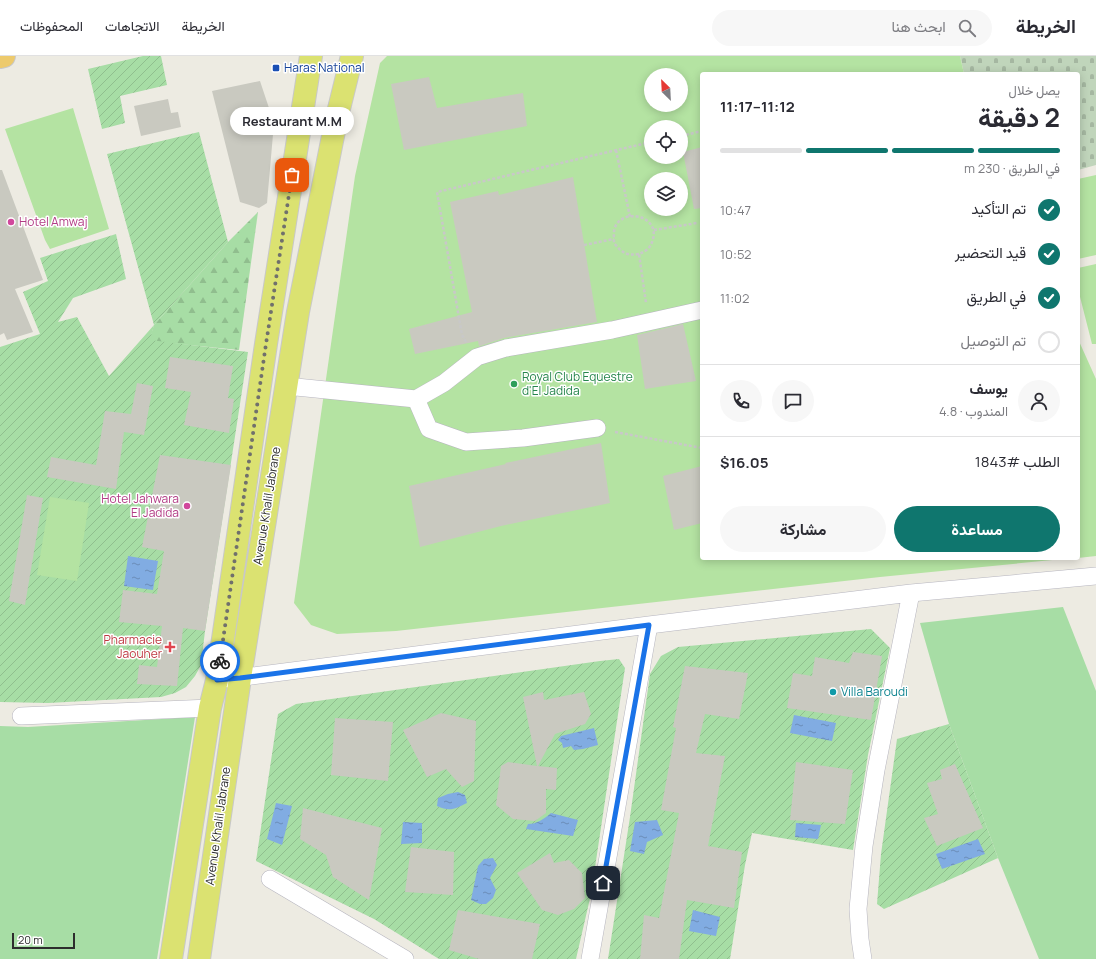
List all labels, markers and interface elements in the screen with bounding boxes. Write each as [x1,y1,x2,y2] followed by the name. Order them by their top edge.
[712,10,992,46] search box
[1016,13,1076,39] text: الخريطة
[20,16,83,35] text: المحفوظات
[105,16,159,35] text: الاتجاهات
[181,16,225,35] text: الخريطة
[891,16,946,37] text: ابحث هنا
[956,17,978,39] icon: search
[284,59,365,76] place label: Haras National
[271,63,281,73] marker: Haras National
[644,68,688,112] north arrow
[644,68,688,216] map controls
[1009,81,1060,99] text: يصل خلال
[720,96,795,117] text: 11:12–11:17
[978,99,1060,135] text: 2 دقيقة
[230,107,354,135] callout: Restaurant M.M
[242,112,342,130] text: Restaurant M.M
[644,120,688,164] button: locate
[275,158,309,192] pin
[964,159,1060,177] text: في الطريق · 230 m
[281,164,303,186] icon: bag
[644,172,688,216] button: layers
[971,198,1026,219] text: تم التأكيد
[1038,199,1060,221] icon: check
[720,201,751,219] text: 10:47
[19,213,87,230] place label: Hotel Amwaj
[6,217,16,227] marker: Hotel Amwaj
[955,242,1026,263] text: قيد التحضير
[1038,243,1060,265] icon: check
[720,245,751,263] text: 10:52
[966,286,1026,307] text: في الطريق
[1038,287,1060,309] icon: check
[720,289,749,307] text: 11:02
[960,330,1026,351] text: تم التوصيل
[522,368,633,399] place label: Royal Club Equestre d'El Jadida
[970,378,1008,399] text: يوسف
[509,379,519,389] marker: Royal Club Equestre d'El Jadida
[720,380,762,422] button: phone
[772,380,814,422] button: chat
[1018,380,1060,422] button: person
[939,402,1008,420] text: المندوب · 4.8
[249,446,284,566] street label: Avenue Khalil Jabrane
[975,451,1060,472] text: الطلب #1843
[720,452,769,473] text: $16.05
[101,490,179,521] place label: Hotel Jahwara El Jadida
[182,501,192,511] marker: Hotel Jahwara El Jadida
[720,506,886,552] button: مشاركة
[894,506,1060,552] button: مساعدة
[104,631,163,662] place label: Pharmacie Jaouher
[200,641,240,681] courier
[165,642,175,652] marker: Pharmacie Jaouher
[209,650,231,672] icon: bike
[841,683,908,700] place label: Villa Baroudi
[828,687,838,697] marker: Villa Baroudi
[201,766,234,886] street label: Avenue Khalil Jabrane
[586,866,620,900] pin
[592,872,614,894] icon: home
[12,931,75,950] scale bar
[18,932,43,947] text: 20 m

